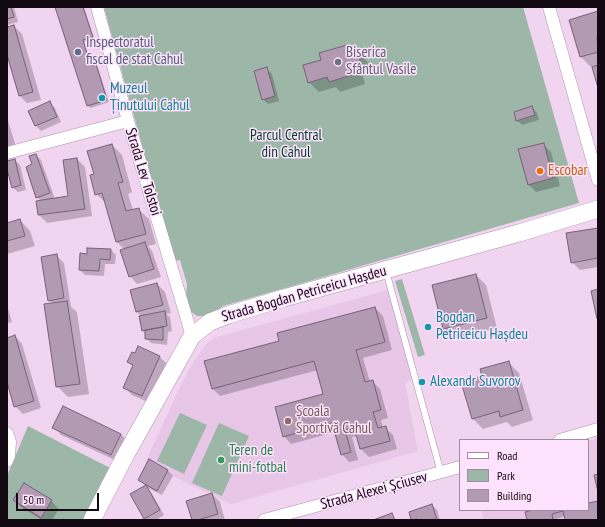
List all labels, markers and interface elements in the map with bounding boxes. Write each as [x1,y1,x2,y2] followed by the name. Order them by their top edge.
[86,34,183,69] place label: Inspectoratul fiscal de stat Cahul
[346,44,417,79] place label: Biserica Sfântul Vasile
[73,47,83,57] marker: Inspectoratul fiscal de stat Cahul
[333,57,343,67] marker: Biserica Sfântul Vasile
[110,80,189,115] place label: Muzeul Ținutului Cahul
[97,93,107,103] marker: Muzeul Ținutului Cahul
[121,126,165,218] street label: Strada Lev Tolstoi
[250,127,322,162] park label: Parcul Central din Cahul
[548,162,588,180] place label: Escobar
[535,166,545,176] marker: Escobar
[220,262,388,326] street label: Strada Bogdan Petriceicu Hașdeu
[436,309,528,344] place label: Bogdan Petriceicu Hașdeu
[423,322,433,332] marker: Bogdan Petriceicu Hașdeu
[430,373,521,391] place label: Alexandr Suvorov
[417,377,427,387] marker: Alexandr Suvorov
[296,403,372,438] place label: Școala Sportivă Cahul
[283,416,293,426] marker: Școala Sportivă Cahul
[459,439,589,511] legend
[229,442,287,477] place label: Teren de mini-fotbal
[497,448,517,463] text: Road
[216,455,226,465] marker: Teren de mini-fotbal
[319,468,429,514] street label: Strada Alexei Șciusev
[497,468,515,483] text: Park
[18,485,101,511] scale bar
[497,488,532,503] text: Building
[23,492,44,507] text: 50 m

